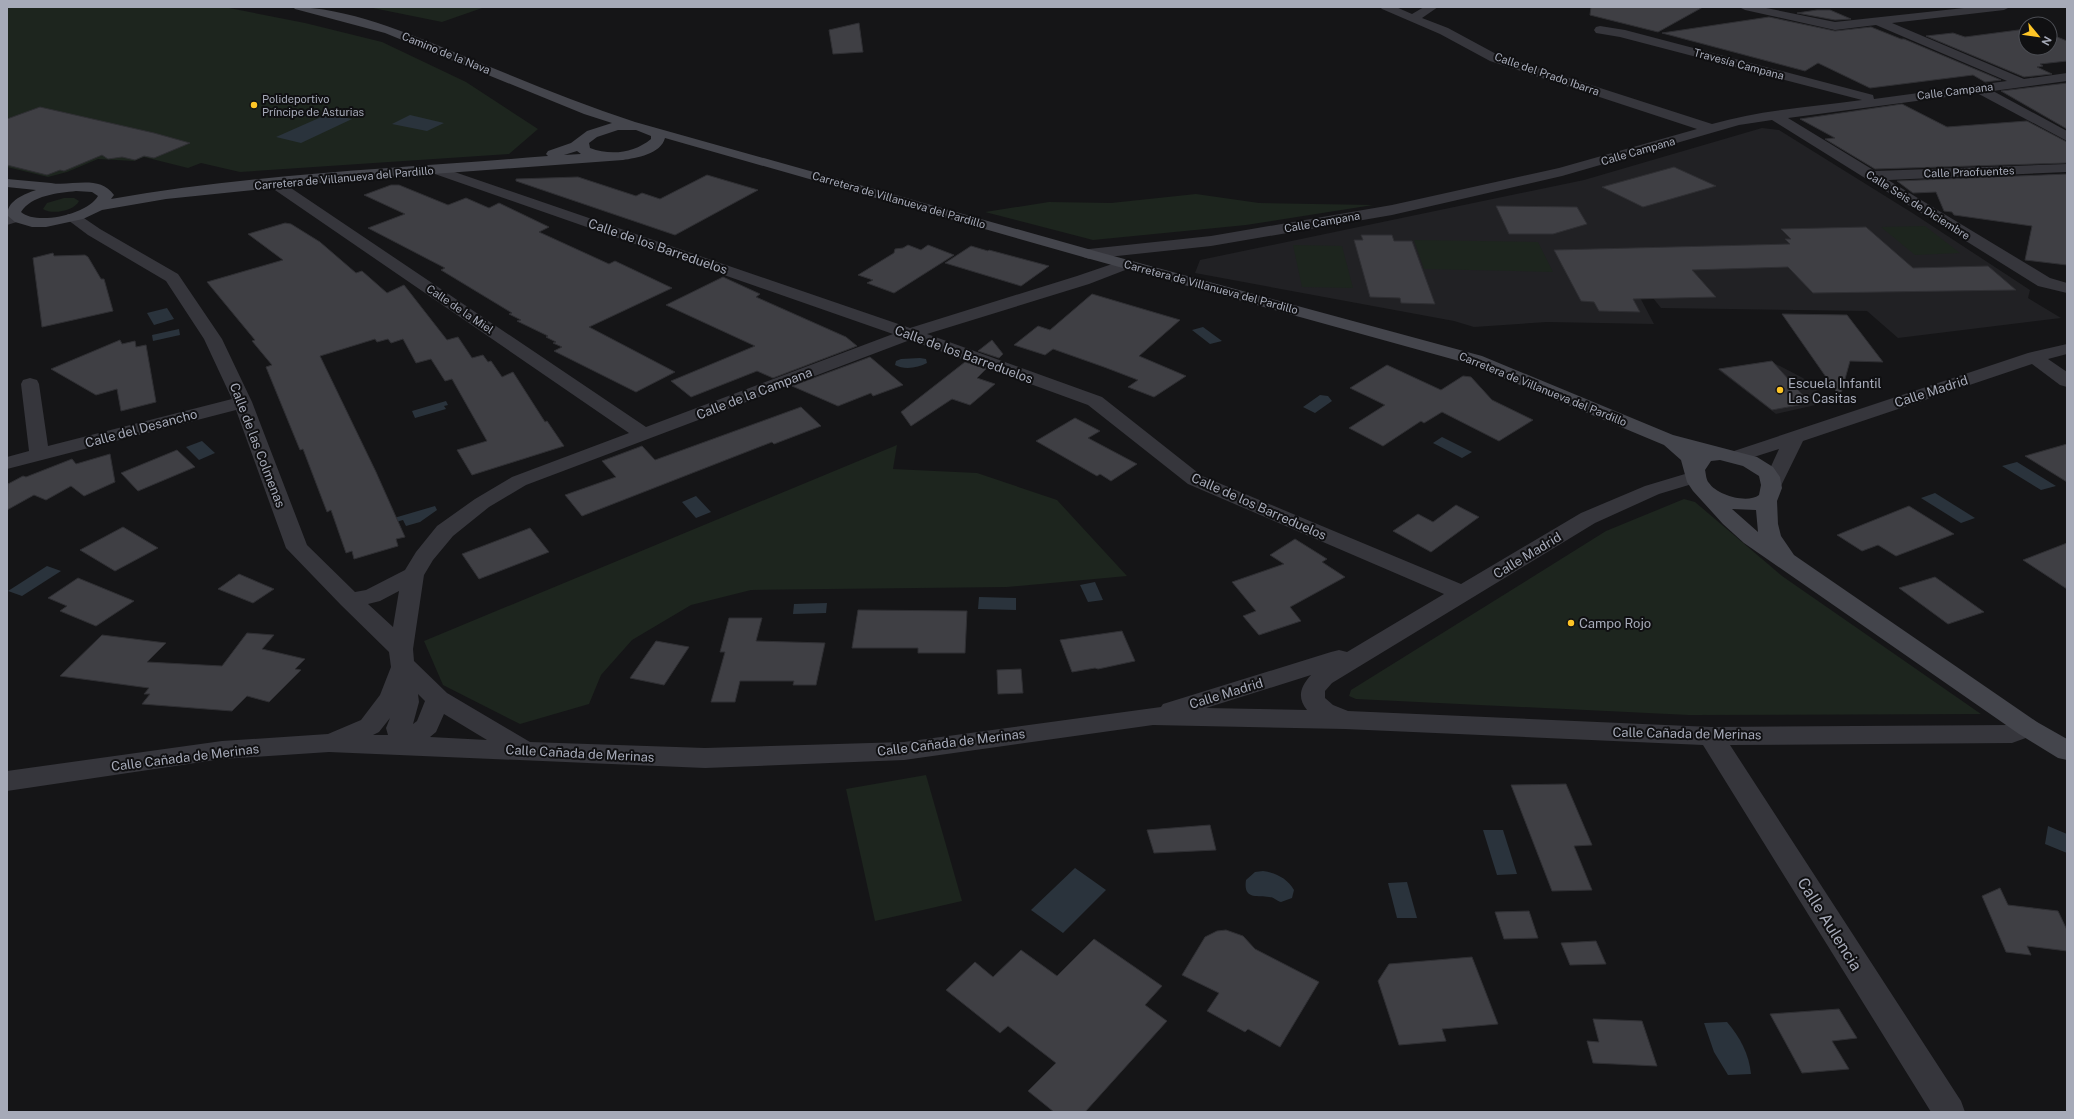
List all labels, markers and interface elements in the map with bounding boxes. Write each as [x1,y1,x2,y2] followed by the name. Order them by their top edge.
[2018,16,2058,56] north arrow
[400,30,492,76] street label: Camino de la Nava
[2039,34,2054,48] text: N
[1693,46,1785,82] street label: Travesía Campana
[1493,50,1601,98] street label: Calle del Prado Ibarra
[1916,80,1994,102] street label: Calle Campana
[262,93,365,118] place label: Polideportivo Príncipe de Asturias
[249,100,259,110] marker: Polideportivo Príncipe de Asturias
[1599,135,1677,167] street label: Calle Campana
[254,164,434,192] street label: Carretera de Villanueva del Pardillo
[1923,164,2015,180] street label: Calle Praofuentes
[1864,168,1972,242] street label: Calle Seis de Diciembre
[811,169,987,231] street label: Carretera de Villanueva del Pardillo
[1283,209,1361,235] street label: Calle Campana
[586,216,729,277] street label: Calle de los Barreduelos
[1123,258,1299,316] street label: Carretera de Villanueva del Pardillo
[424,282,496,336] street label: Calle de la Miel
[893,322,1035,386] street label: Calle de los Barreduelos
[1457,350,1629,428] street label: Carretera de Villanueva del Pardillo
[694,364,814,422] street label: Calle de la Campana
[1893,373,1970,410] street label: Calle Madrid
[1788,376,1882,406] place label: Escuela Infantil Las Casitas
[227,381,288,510] street label: Calle de las Colmenas
[1775,385,1785,395] marker: Escuela Infantil Las Casitas
[83,406,199,451] street label: Calle del Desancho
[1189,470,1329,543] street label: Calle de los Barreduelos
[1491,529,1564,582] street label: Calle Madrid
[1579,616,1651,631] place label: Campo Rojo
[1566,618,1576,628] marker: Campo Rojo
[1187,675,1265,712] street label: Calle Madrid
[1612,725,1762,742] street label: Calle Cañada de Merinas
[876,726,1026,759] street label: Calle Cañada de Merinas
[110,741,260,774] street label: Calle Cañada de Merinas
[505,742,655,765] street label: Calle Cañada de Merinas
[1793,874,1866,974] street label: Calle Aulencia

